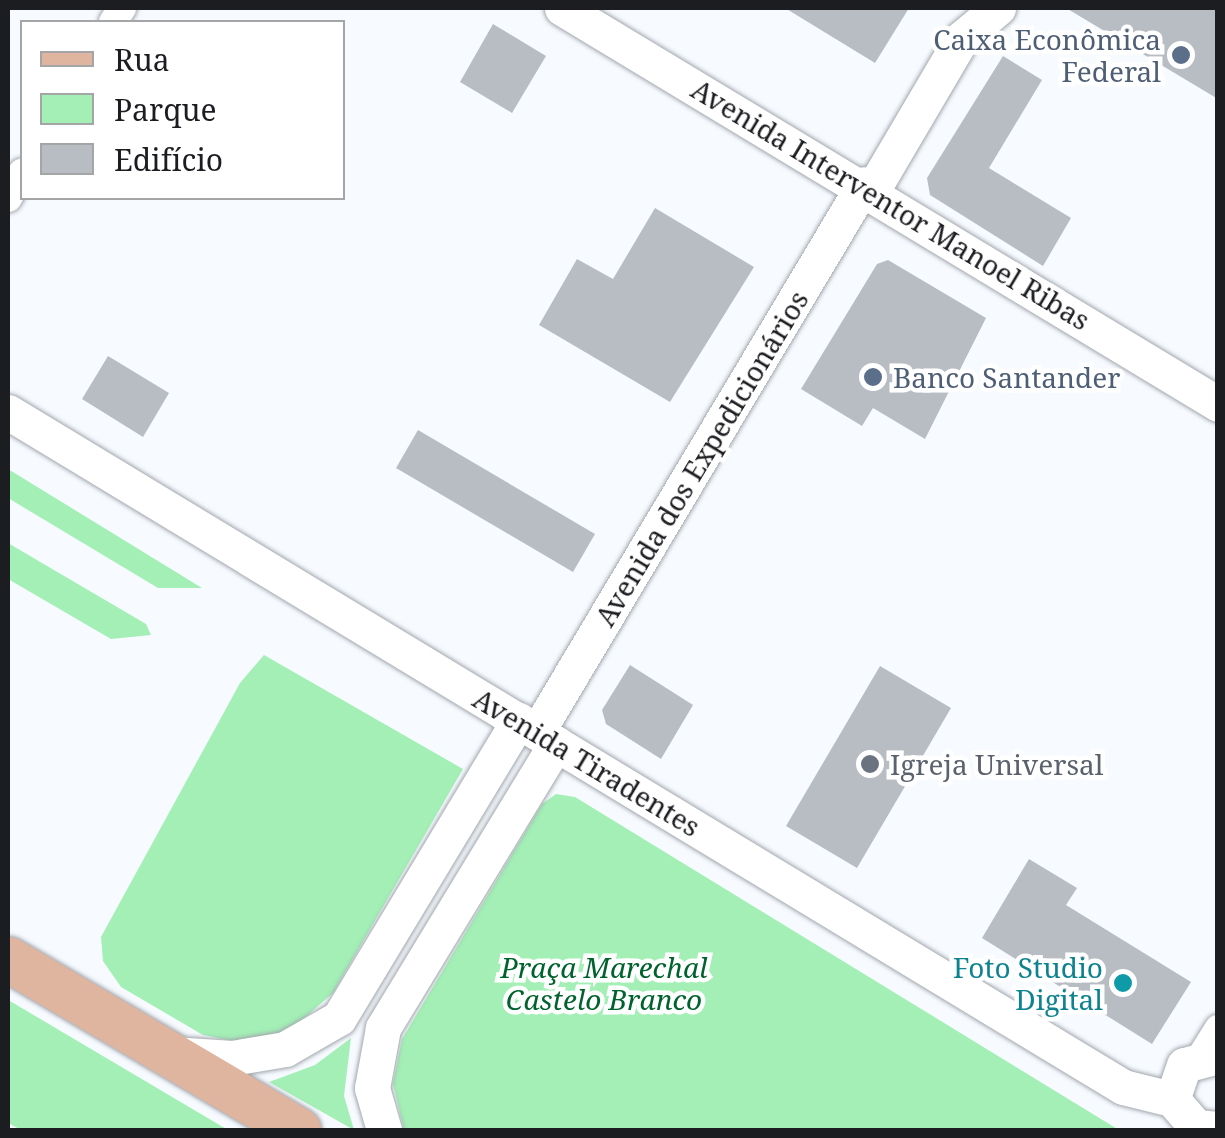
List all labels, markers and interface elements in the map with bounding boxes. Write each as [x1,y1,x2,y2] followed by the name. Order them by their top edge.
[20,20,345,200] legend
[933,22,1161,88] place label: Caixa Econômica Federal
[114,39,170,80] text: Rua
[1170,44,1192,66] marker: Caixa Econômica Federal
[686,71,1096,337] street label: Avenida Interventor Manoel Ribas
[114,89,217,130] text: Parque
[114,139,223,180] text: Edifício
[587,284,815,632] street label: Avenida dos Expedicionários
[893,360,1120,394] place label: Banco Santander
[862,366,884,388] marker: Banco Santander
[467,681,707,843] street label: Avenida Tiradentes
[890,747,1103,781] place label: Igreja Universal
[859,753,881,775] marker: Igreja Universal
[500,950,708,1016] park label: Praça Marechal Castelo Branco
[953,950,1103,1016] place label: Foto Studio Digital
[1112,972,1134,994] marker: Foto Studio Digital

